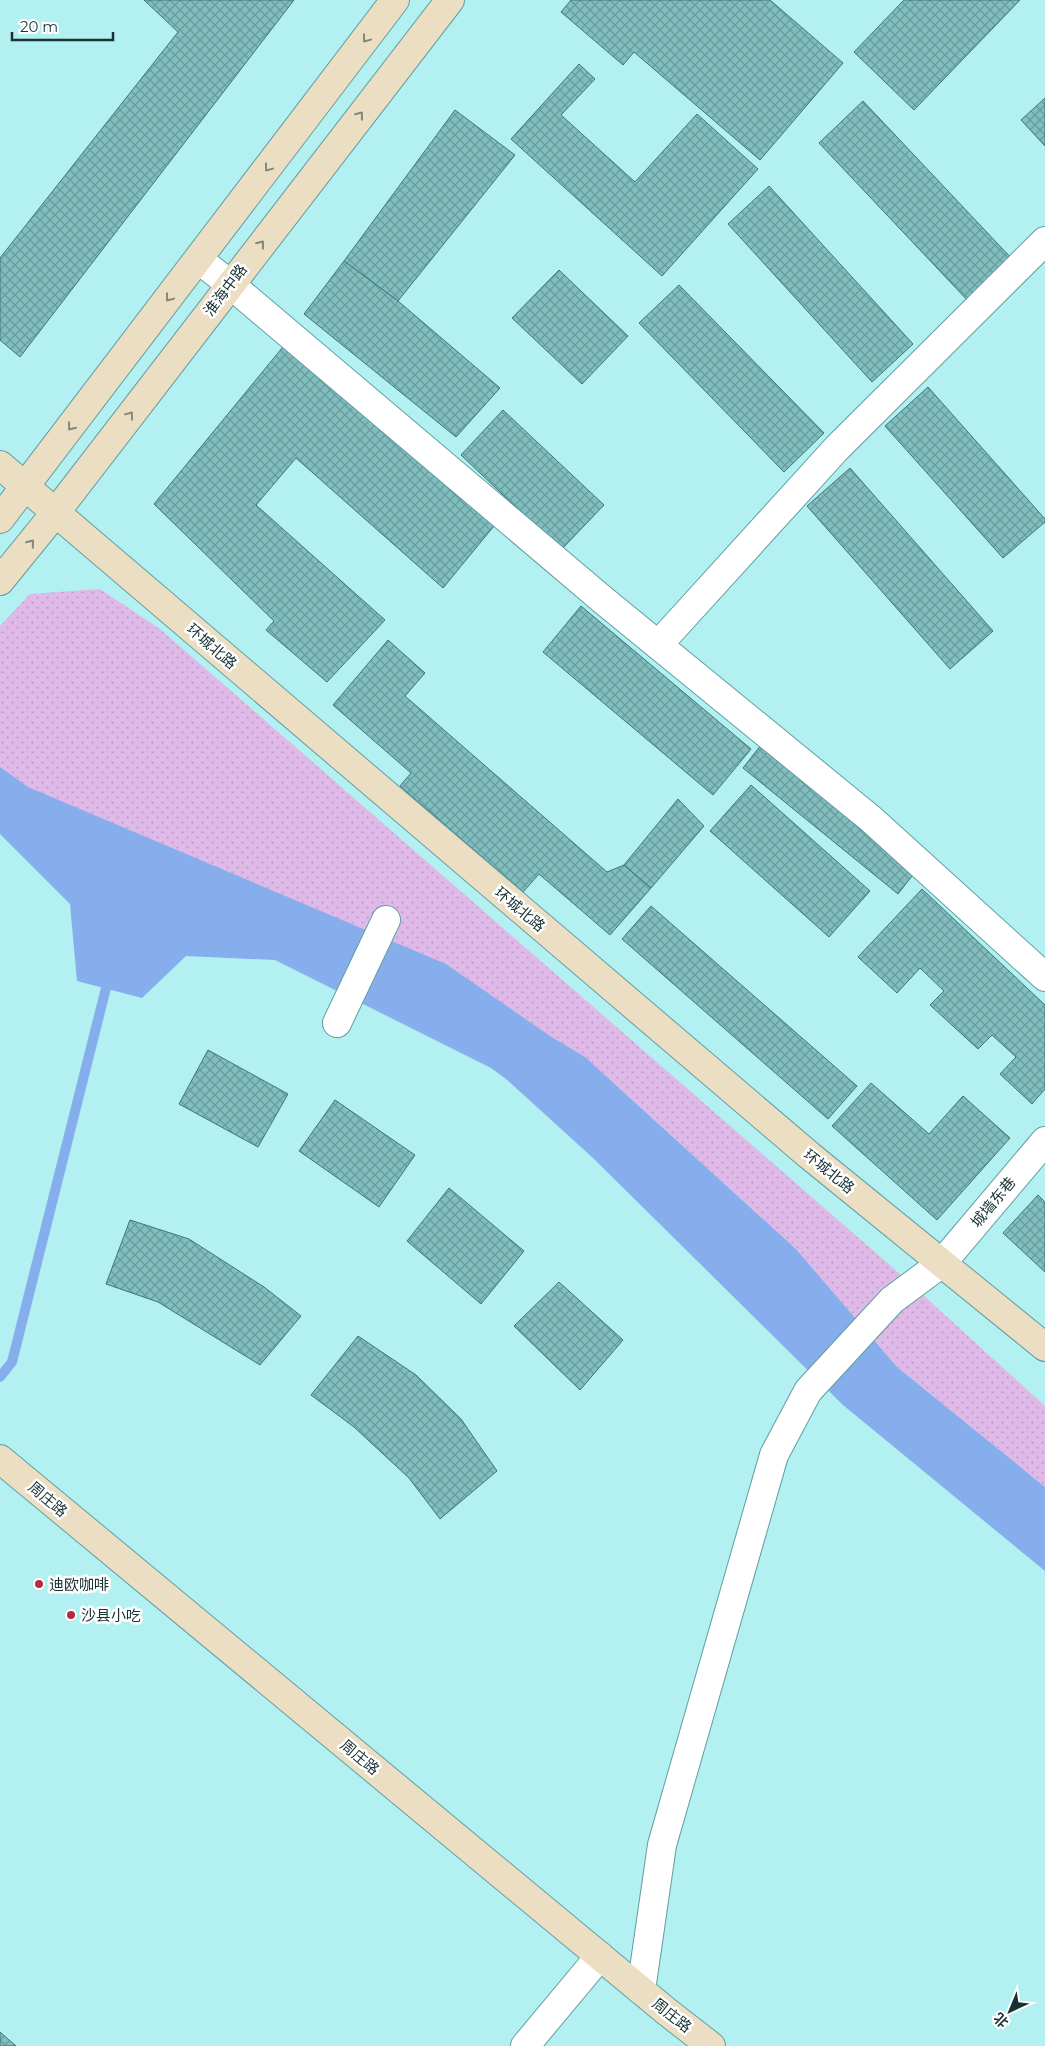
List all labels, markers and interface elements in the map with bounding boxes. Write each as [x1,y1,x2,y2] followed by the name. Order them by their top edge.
[12,10,114,42] scale bar
[20,17,58,36] text: 20 m
[363,33,371,42] one-way arrow
[355,112,363,121] one-way arrow
[264,163,273,172] one-way arrow
[255,240,264,250] one-way arrow
[199,260,251,320] street label: 淮海中路
[167,292,175,301] one-way arrow
[125,411,134,420] one-way arrow
[68,421,77,431] one-way arrow
[25,540,33,549] one-way arrow
[183,619,241,673] street label: 环城北路
[491,882,549,936] street label: 环城北路
[800,1145,858,1197] street label: 环城北路
[966,1173,1020,1231] street label: 城墙东巷
[25,1477,71,1521] street label: 周庄路
[49,1575,109,1594] place label: 迪欧咖啡
[33,1578,45,1590] marker: 迪欧咖啡
[81,1606,141,1625] place label: 沙县小吃
[65,1609,77,1621] marker: 沙县小吃
[337,1735,383,1779] street label: 周庄路
[985,1986,1035,2036] north arrow
[648,1994,696,2036] street label: 周庄路
[990,2009,1012,2032] text: 北

